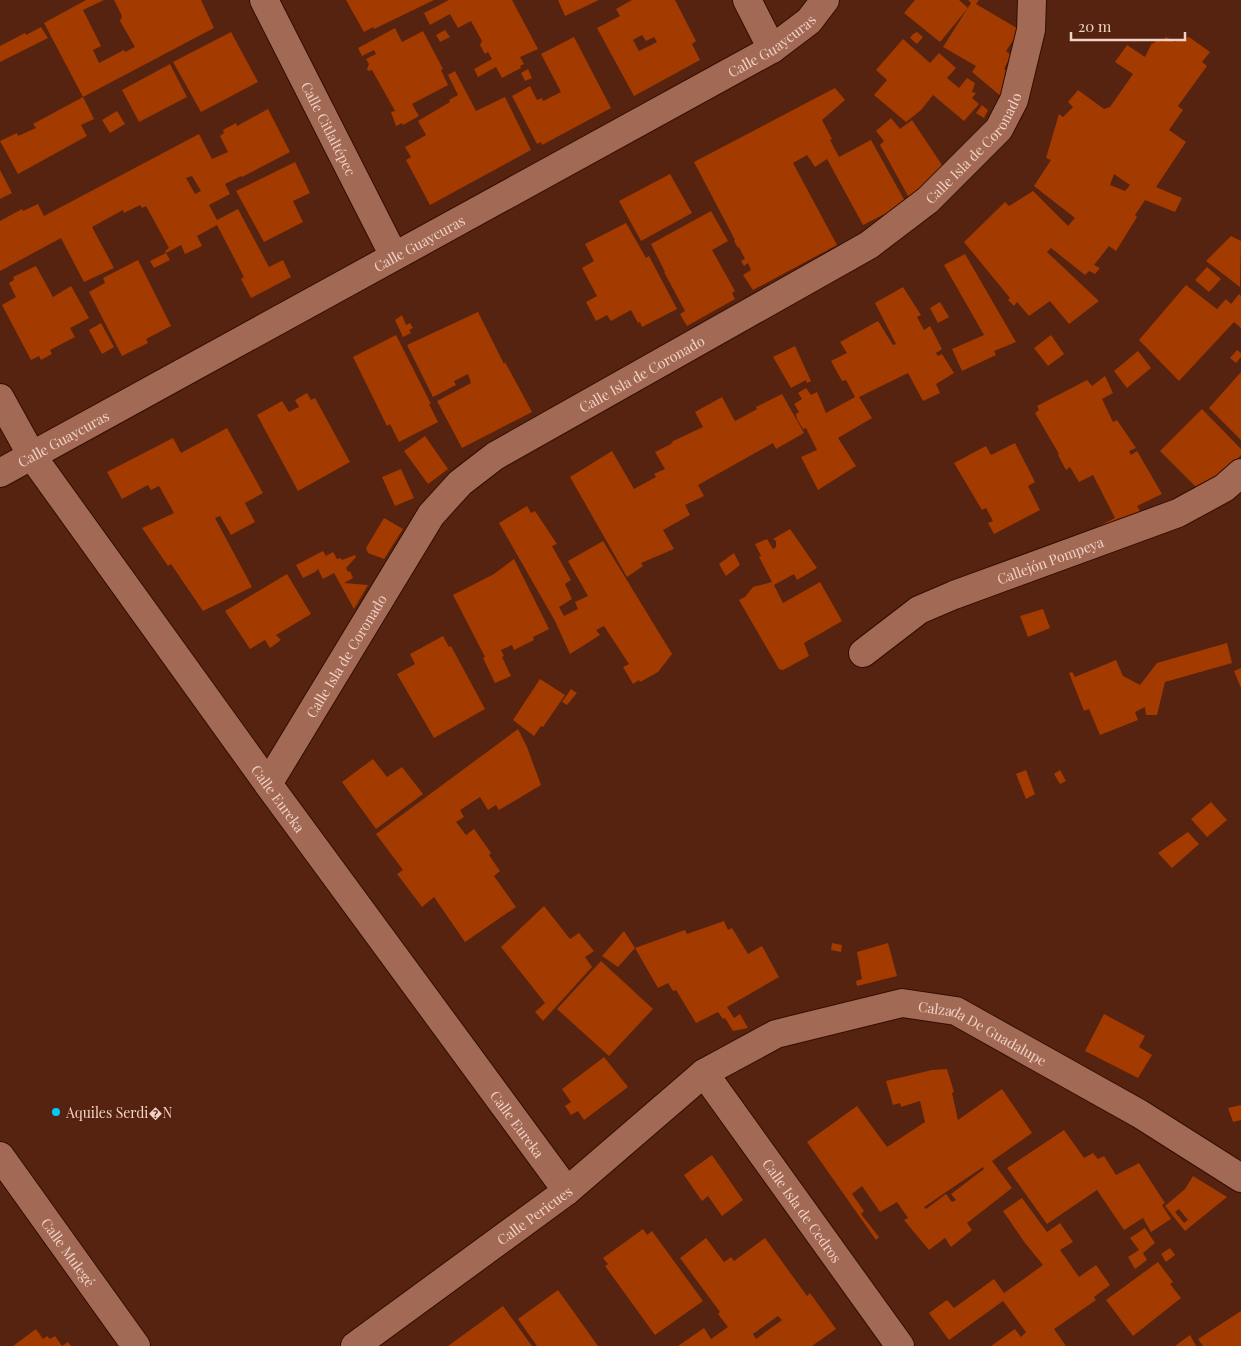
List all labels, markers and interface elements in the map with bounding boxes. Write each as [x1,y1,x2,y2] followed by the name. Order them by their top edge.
[1071,10,1185,42] scale bar
[724,11,820,81] street label: Calle Guaycuras
[1078,16,1112,36] text: 20 m
[297,78,361,179] street label: Calle Citlaltépec
[920,91,1025,208] street label: Calle Isla de Coronado
[370,210,468,276] street label: Calle Guaycuras
[575,330,708,416] street label: Calle Isla de Coronado
[14,406,112,471] street label: Calle Guaycuras
[994,532,1106,588] street label: Callejón Pompeya
[301,590,391,721] street label: Calle Isla de Coronado
[247,761,310,836] street label: Calle Eureka
[917,996,1050,1070] street label: Calzada De Guadalupe
[487,1086,549,1161] street label: Calle Eureka
[65,1103,172,1122] place label: Aquiles Serdi�N
[50,1106,62,1118] marker: Aquiles Serdi�N
[759,1154,846,1266] street label: Calle Isla de Cedros
[493,1181,576,1249] street label: Calle Pericues
[37,1214,100,1290] street label: Calle Mulegé

